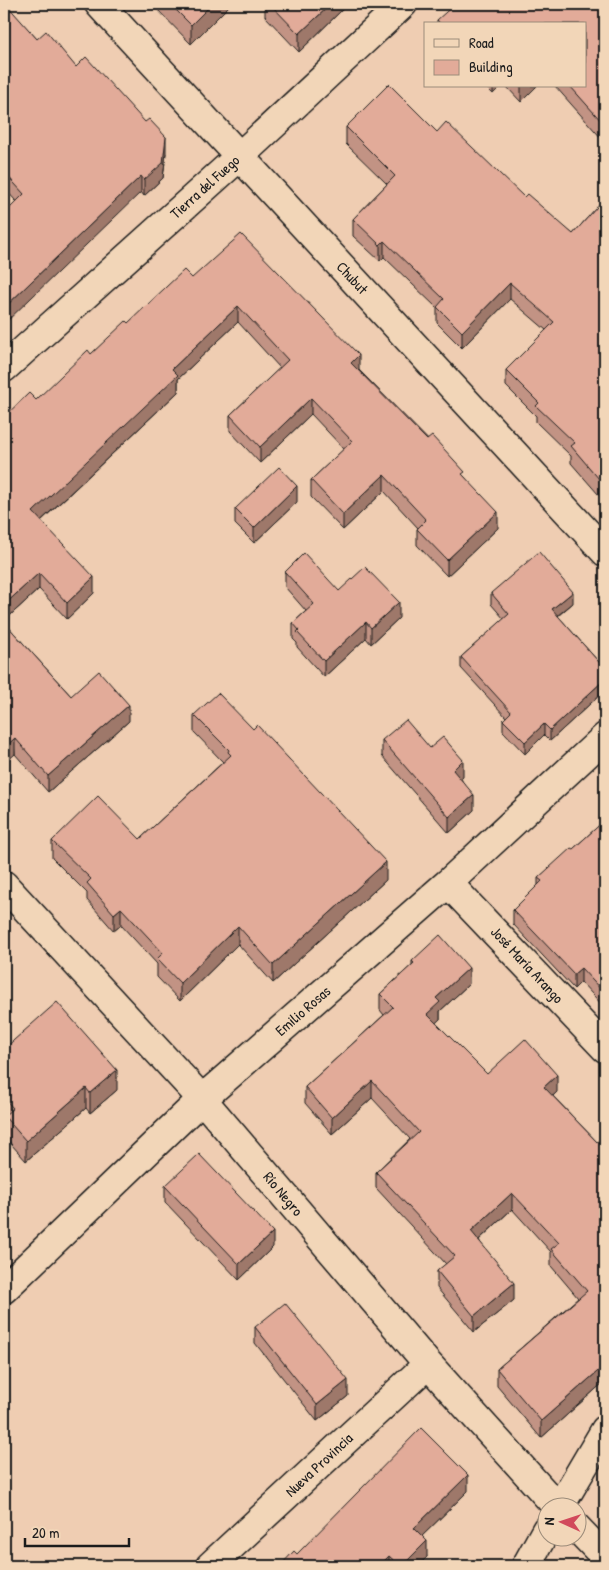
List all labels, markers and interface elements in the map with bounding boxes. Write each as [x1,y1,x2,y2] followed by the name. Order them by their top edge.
[424,22,586,88] legend
[469,32,494,53] text: Road
[469,56,513,77] text: Building
[165,150,244,223] street label: Tierra del Fuego
[332,257,374,299] street label: Chubut
[486,921,569,1008] street label: José María Arango
[270,980,335,1041] street label: Emilio Rosas
[259,1167,308,1220] street label: Río Negro
[280,1428,357,1501] street label: Nueva Provincia
[536,1498,586,1548] north arrow
[25,1515,129,1547] scale bar
[539,1517,558,1526] text: N
[32,1522,59,1543] text: 20 m

